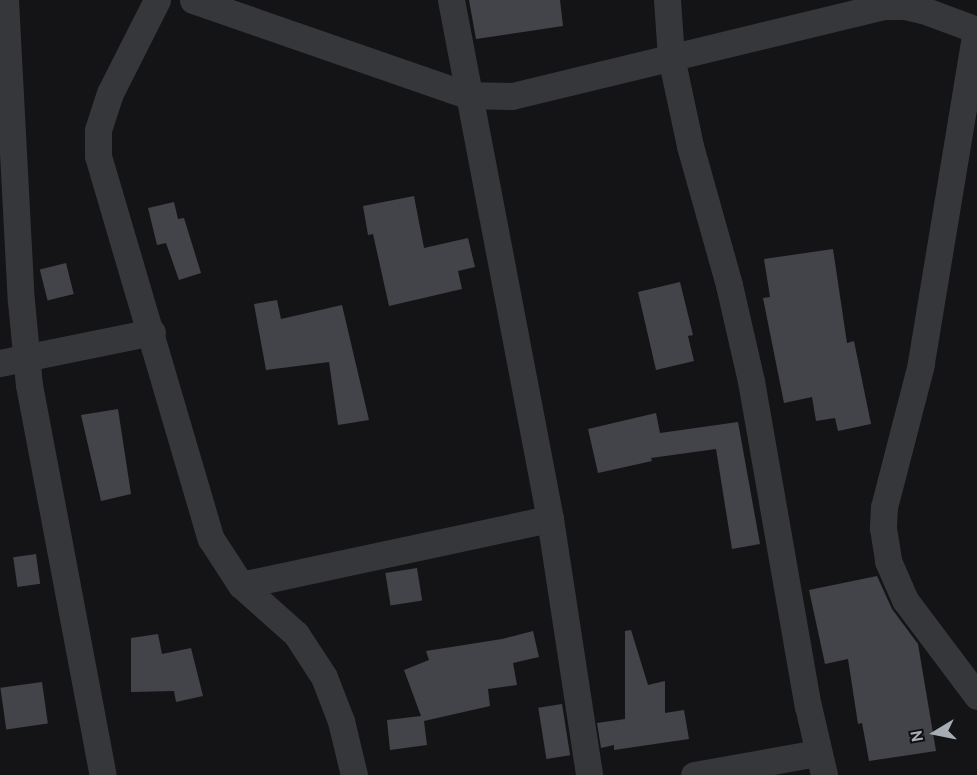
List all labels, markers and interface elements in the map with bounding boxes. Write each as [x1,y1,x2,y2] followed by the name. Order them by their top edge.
[905,703,965,763] north arrow
[906,729,927,743] text: N

